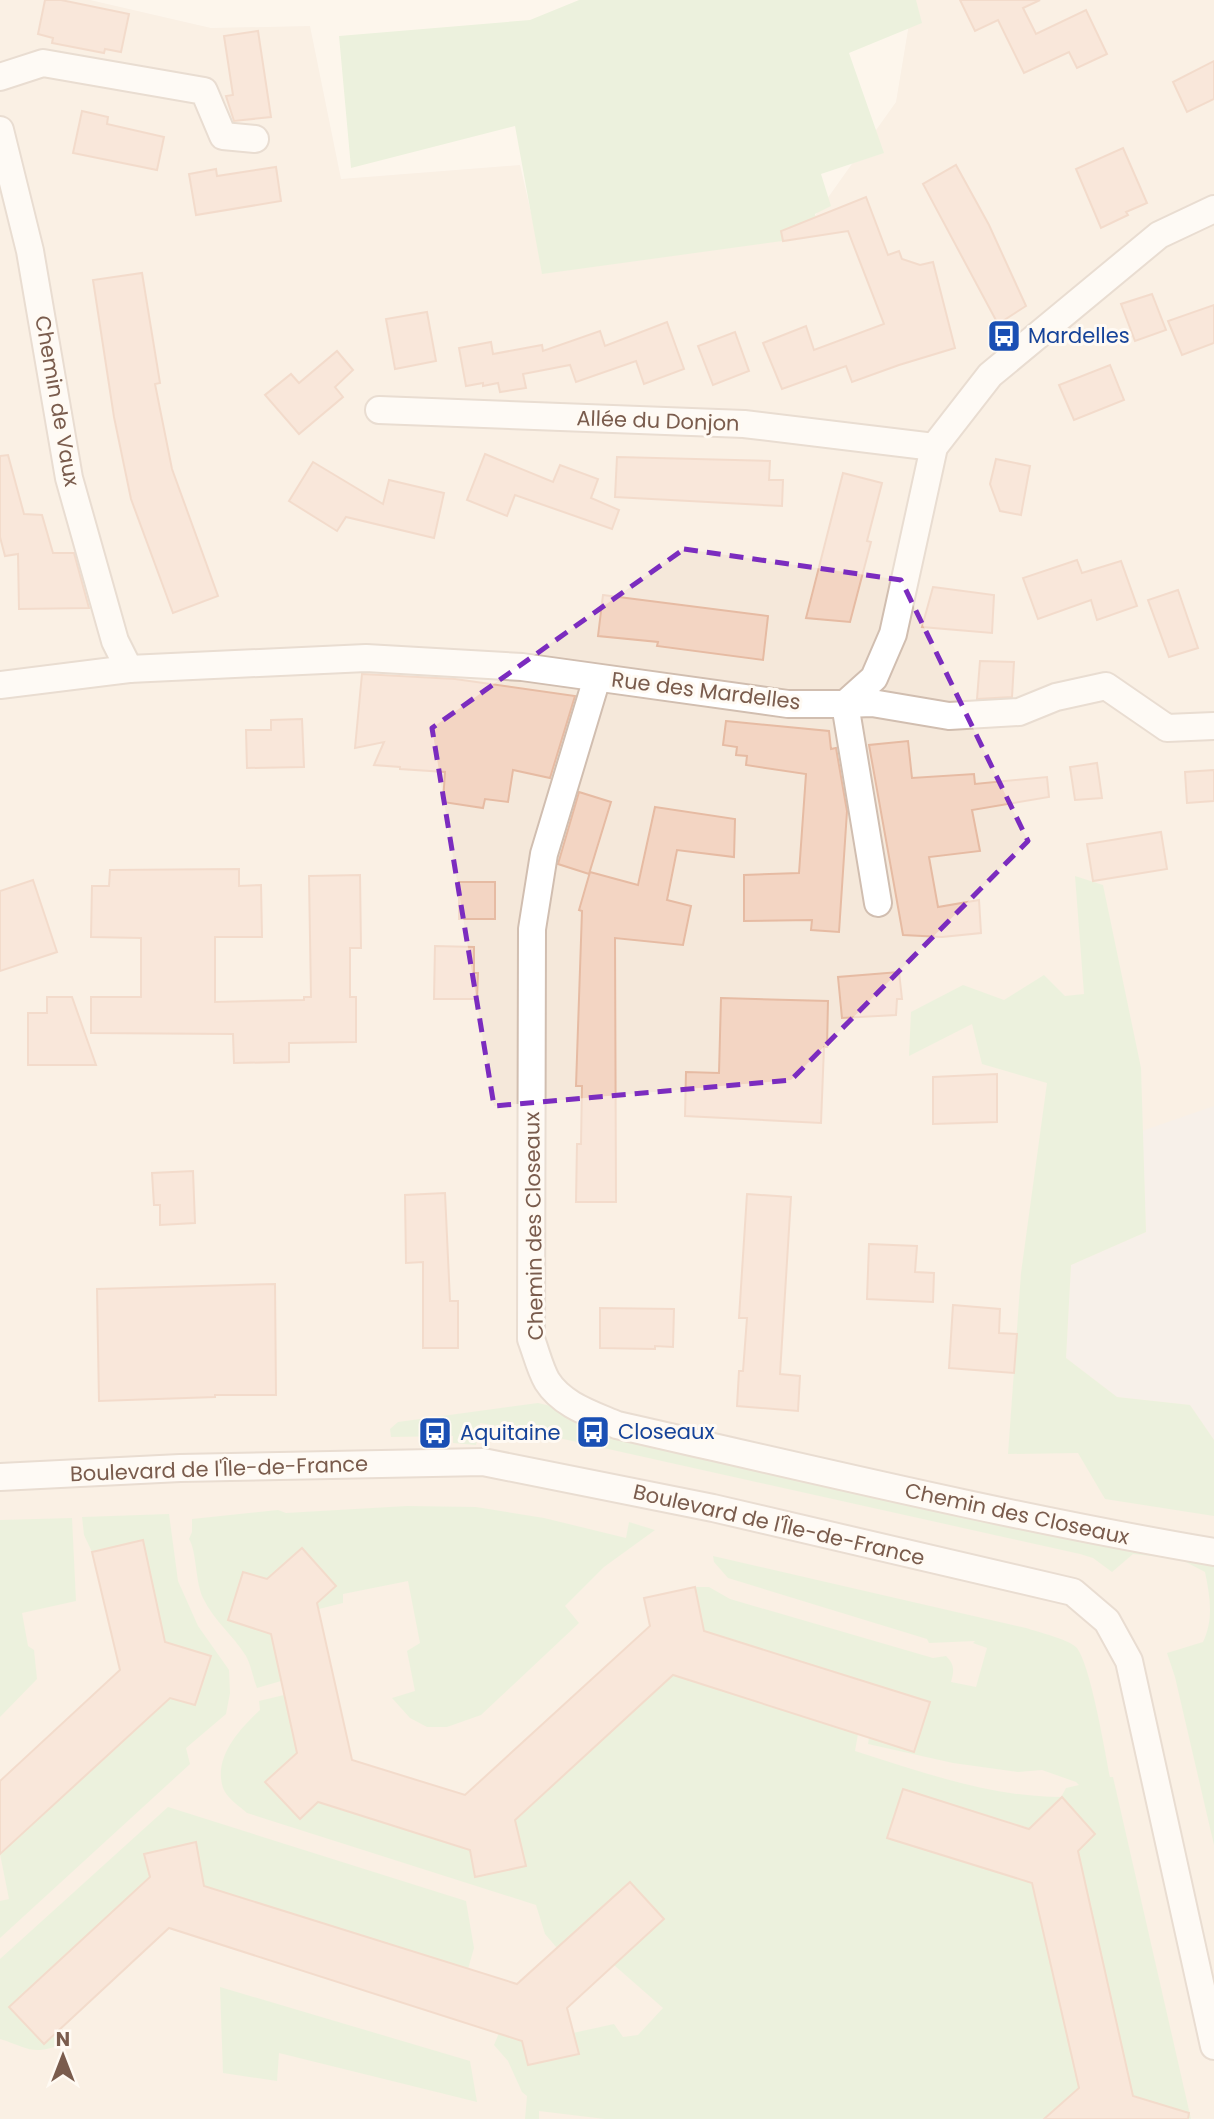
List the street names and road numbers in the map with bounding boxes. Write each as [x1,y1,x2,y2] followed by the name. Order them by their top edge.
[28,313,87,489] street label: Chemin de Vaux
[576,403,740,438] street label: Allée du Donjon
[610,665,802,716] street label: Rue des Mardelles
[517,1111,550,1341] street label: Chemin des Closeaux
[69,1449,369,1488] street label: Boulevard de l'Île-de-France
[902,1476,1132,1551] street label: Chemin des Closeaux
[630,1477,928,1572] street label: Boulevard de l'Île-de-France

